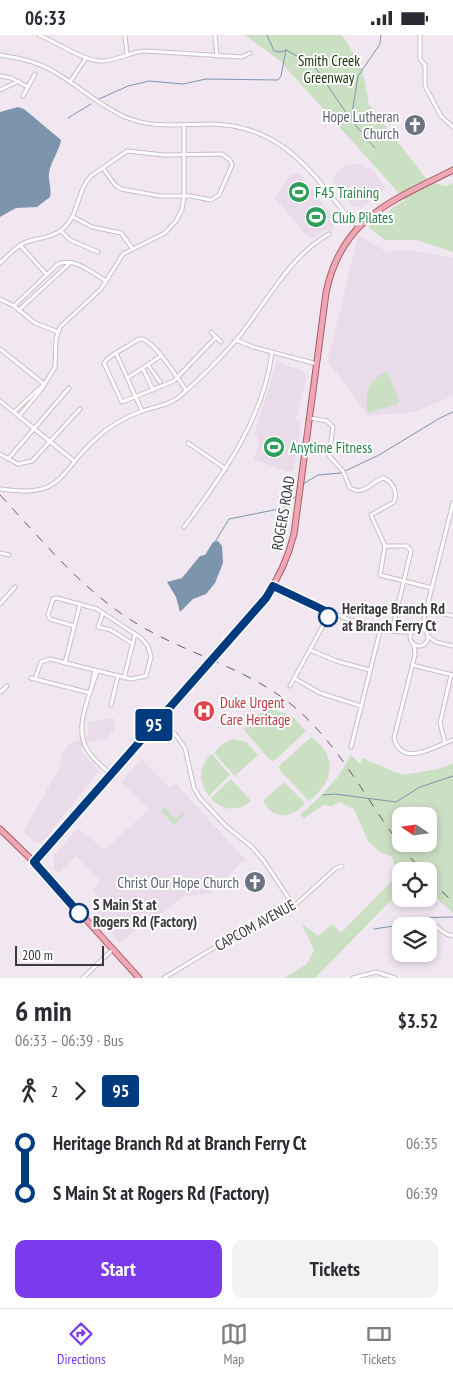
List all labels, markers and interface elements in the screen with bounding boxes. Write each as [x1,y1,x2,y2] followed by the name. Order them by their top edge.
[25,6,66,30] text: 06:33
[298,51,360,87] park label: Smith Creek Greenway
[322,107,399,143] place label: Hope Lutheran Church
[403,113,427,137] church icon: Hope Lutheran Church
[287,180,311,204] sports icon: F45 Training
[315,183,379,202] place label: F45 Training
[304,205,328,229] sports icon: Club Pilates
[332,208,393,227] place label: Club Pilates
[262,435,286,459] sports icon: Anytime Fitness
[290,438,372,457] place label: Anytime Fitness
[267,474,299,552] street label: ROGERS ROAD
[342,599,445,635] place label: Heritage Branch Rd at Branch Ferry Ct
[318,607,338,627] marker: Heritage Branch Rd at Branch Ferry Ct
[220,693,291,729] place label: Duke Urgent Care Heritage
[192,699,216,723] hospital icon: Duke Urgent Care Heritage
[132,709,176,741] line badge: 95
[145,713,163,736] text: 95
[392,807,438,853] north arrow
[392,807,437,962] map controls
[392,862,437,907] button: locate
[243,870,267,894] church icon: Christ Our Hope Church
[117,873,239,892] place label: Christ Our Hope Church
[93,895,197,931] place label: S Main St at Rogers Rd (Factory)
[211,895,299,955] street label: CAPCOM AVENUE
[69,903,89,923] marker: S Main St at Rogers Rd (Factory)
[392,917,437,962] button: layers
[15,943,104,966] scale bar
[22,946,53,964] text: 200 m
[15,992,72,1029] text: 6 min
[398,1009,438,1033] text: $3.52
[15,1030,123,1050] text: 06:33 – 06:39 · Bus
[15,1077,43,1105] icon: walk
[66,1077,94,1105] icon: forward
[112,1079,129,1102] text: 95
[51,1081,58,1101] text: 2
[53,1131,306,1155] text: Heritage Branch Rd at Branch Ferry Ct
[406,1133,438,1153] text: 06:35
[53,1181,269,1205] text: S Main St at Rogers Rd (Factory)
[406,1183,438,1203] text: 06:39
[15,1240,222,1298] button: Start
[232,1240,438,1298] button: Tickets
[57,1320,106,1368] tab: Directions
[220,1320,248,1368] tab: Map
[362,1320,396,1368] tab: Tickets

